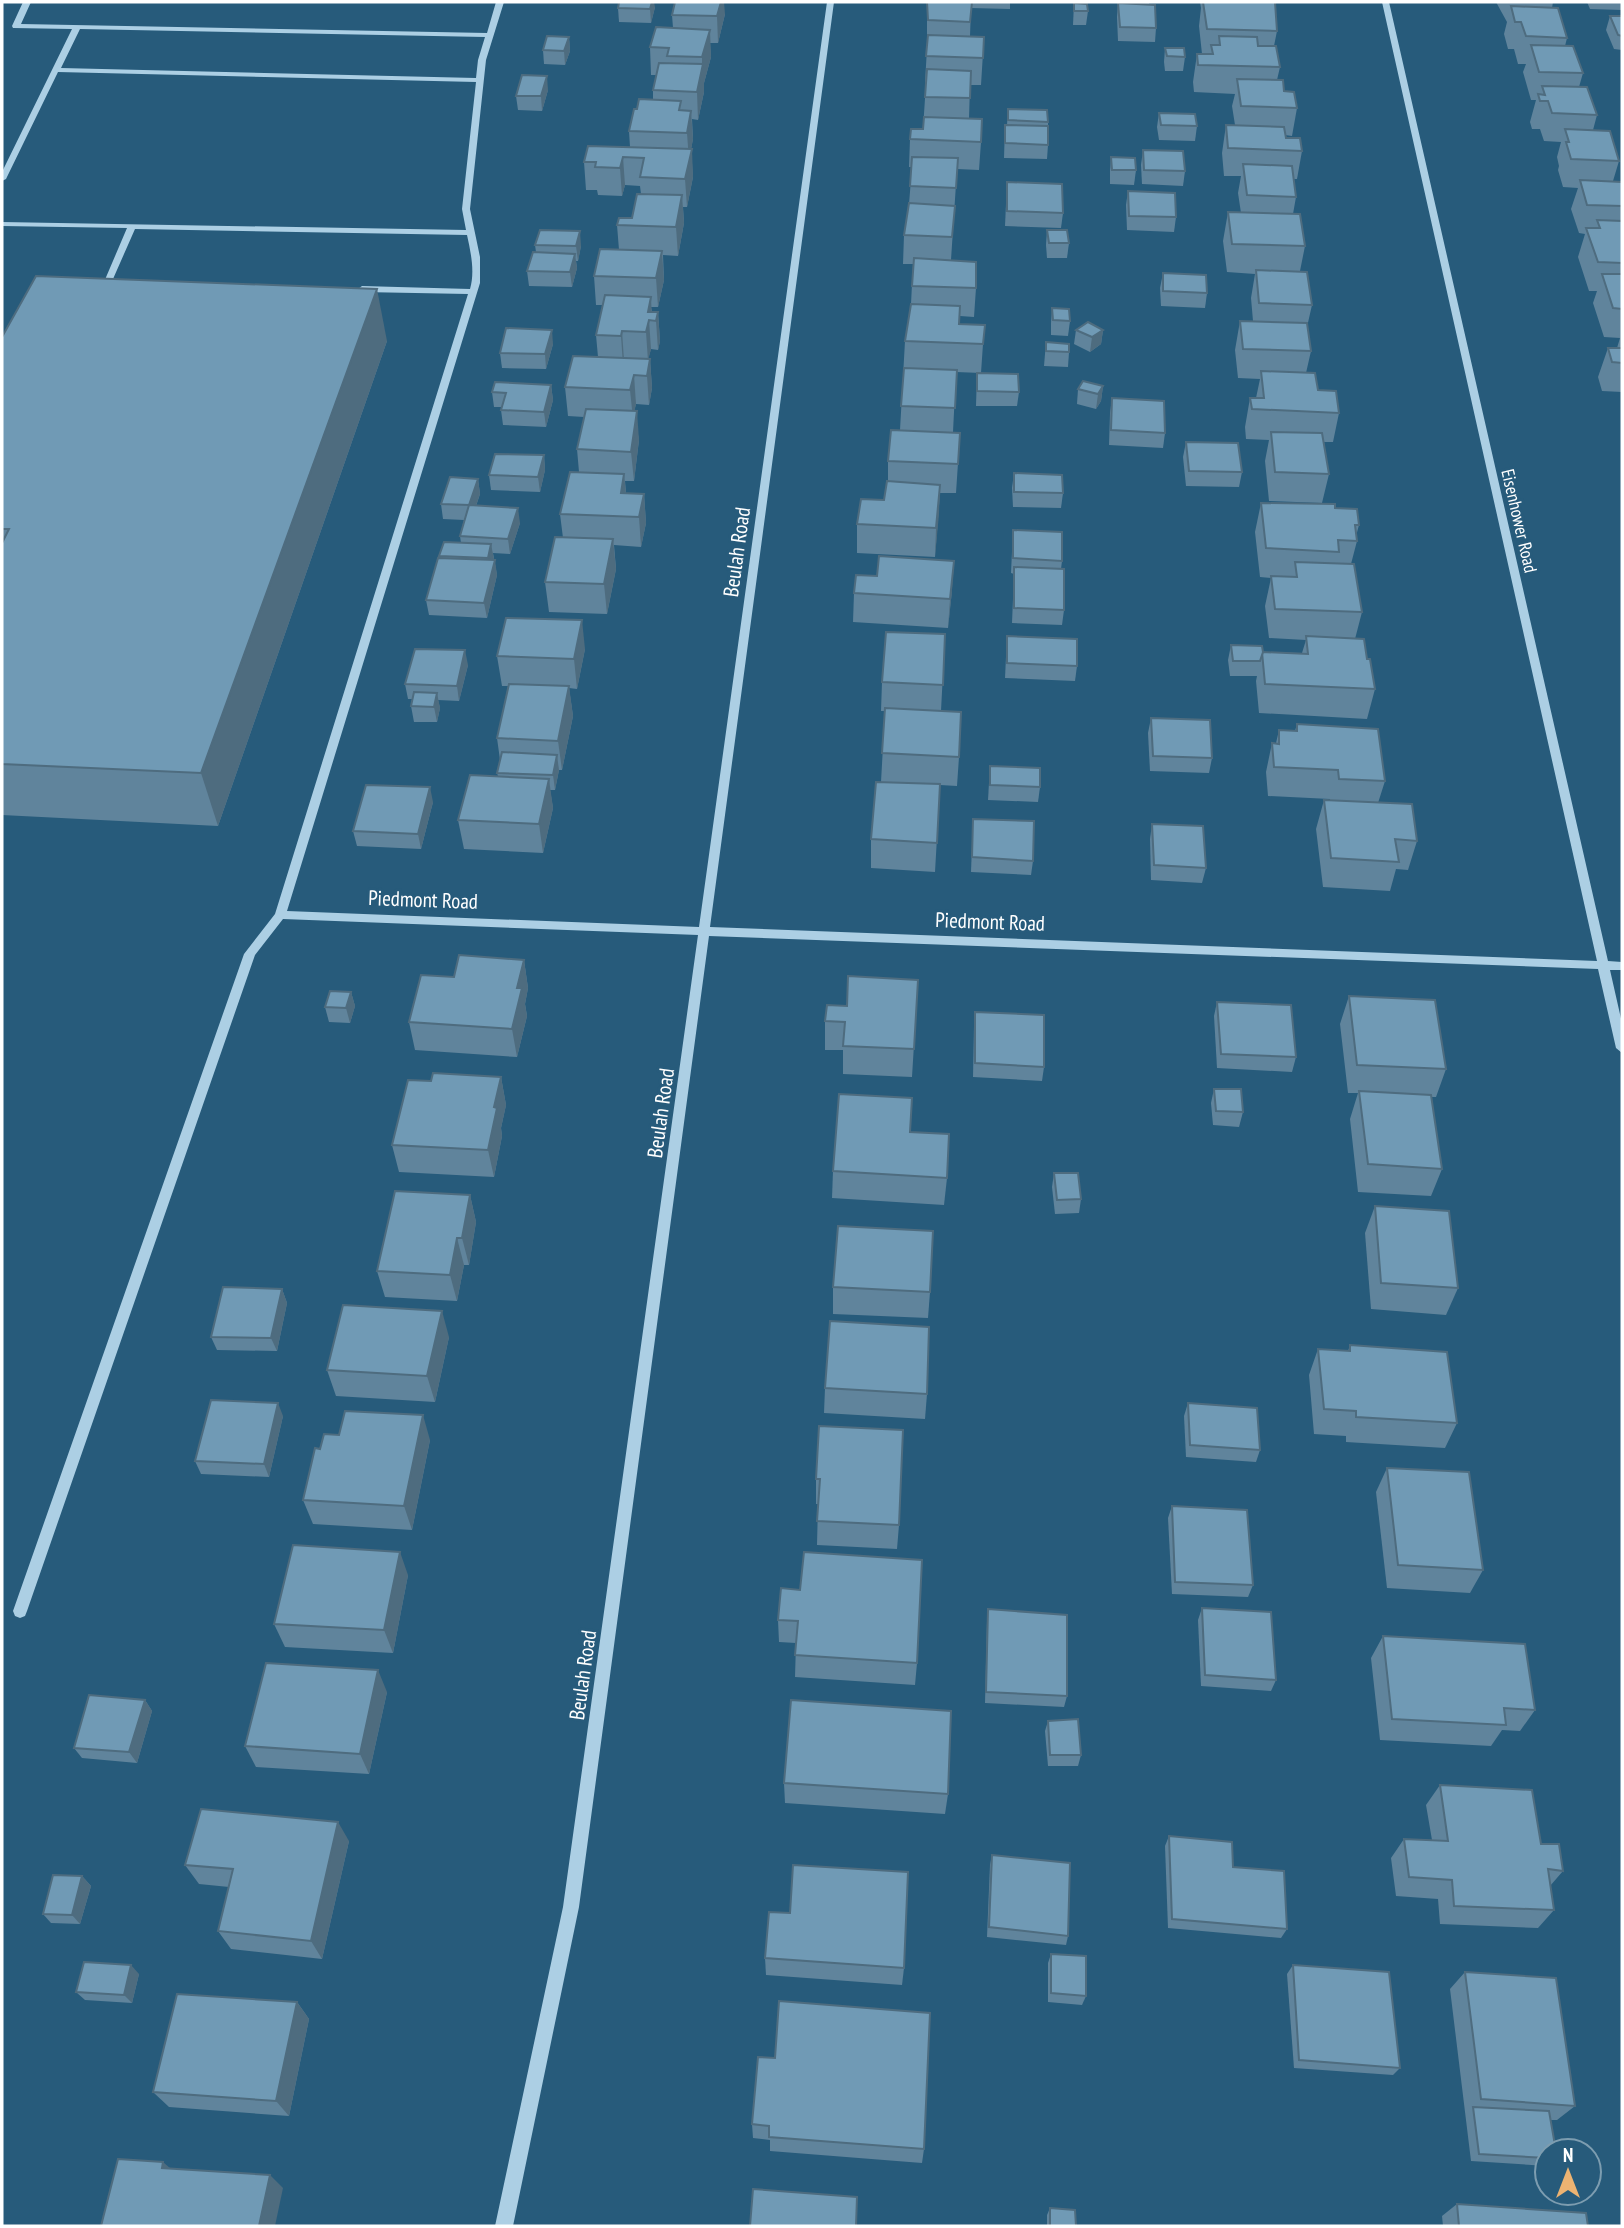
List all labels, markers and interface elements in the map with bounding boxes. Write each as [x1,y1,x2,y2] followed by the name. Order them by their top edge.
[1496,467,1543,575] street label: Eisenhower Road
[717,505,756,599] street label: Beulah Road
[368,884,478,915] street label: Piedmont Road
[935,906,1045,937] street label: Piedmont Road
[641,1066,680,1160] street label: Beulah Road
[563,1628,602,1722] street label: Beulah Road
[1533,2137,1603,2207] north arrow
[1563,2143,1573,2167] text: N

